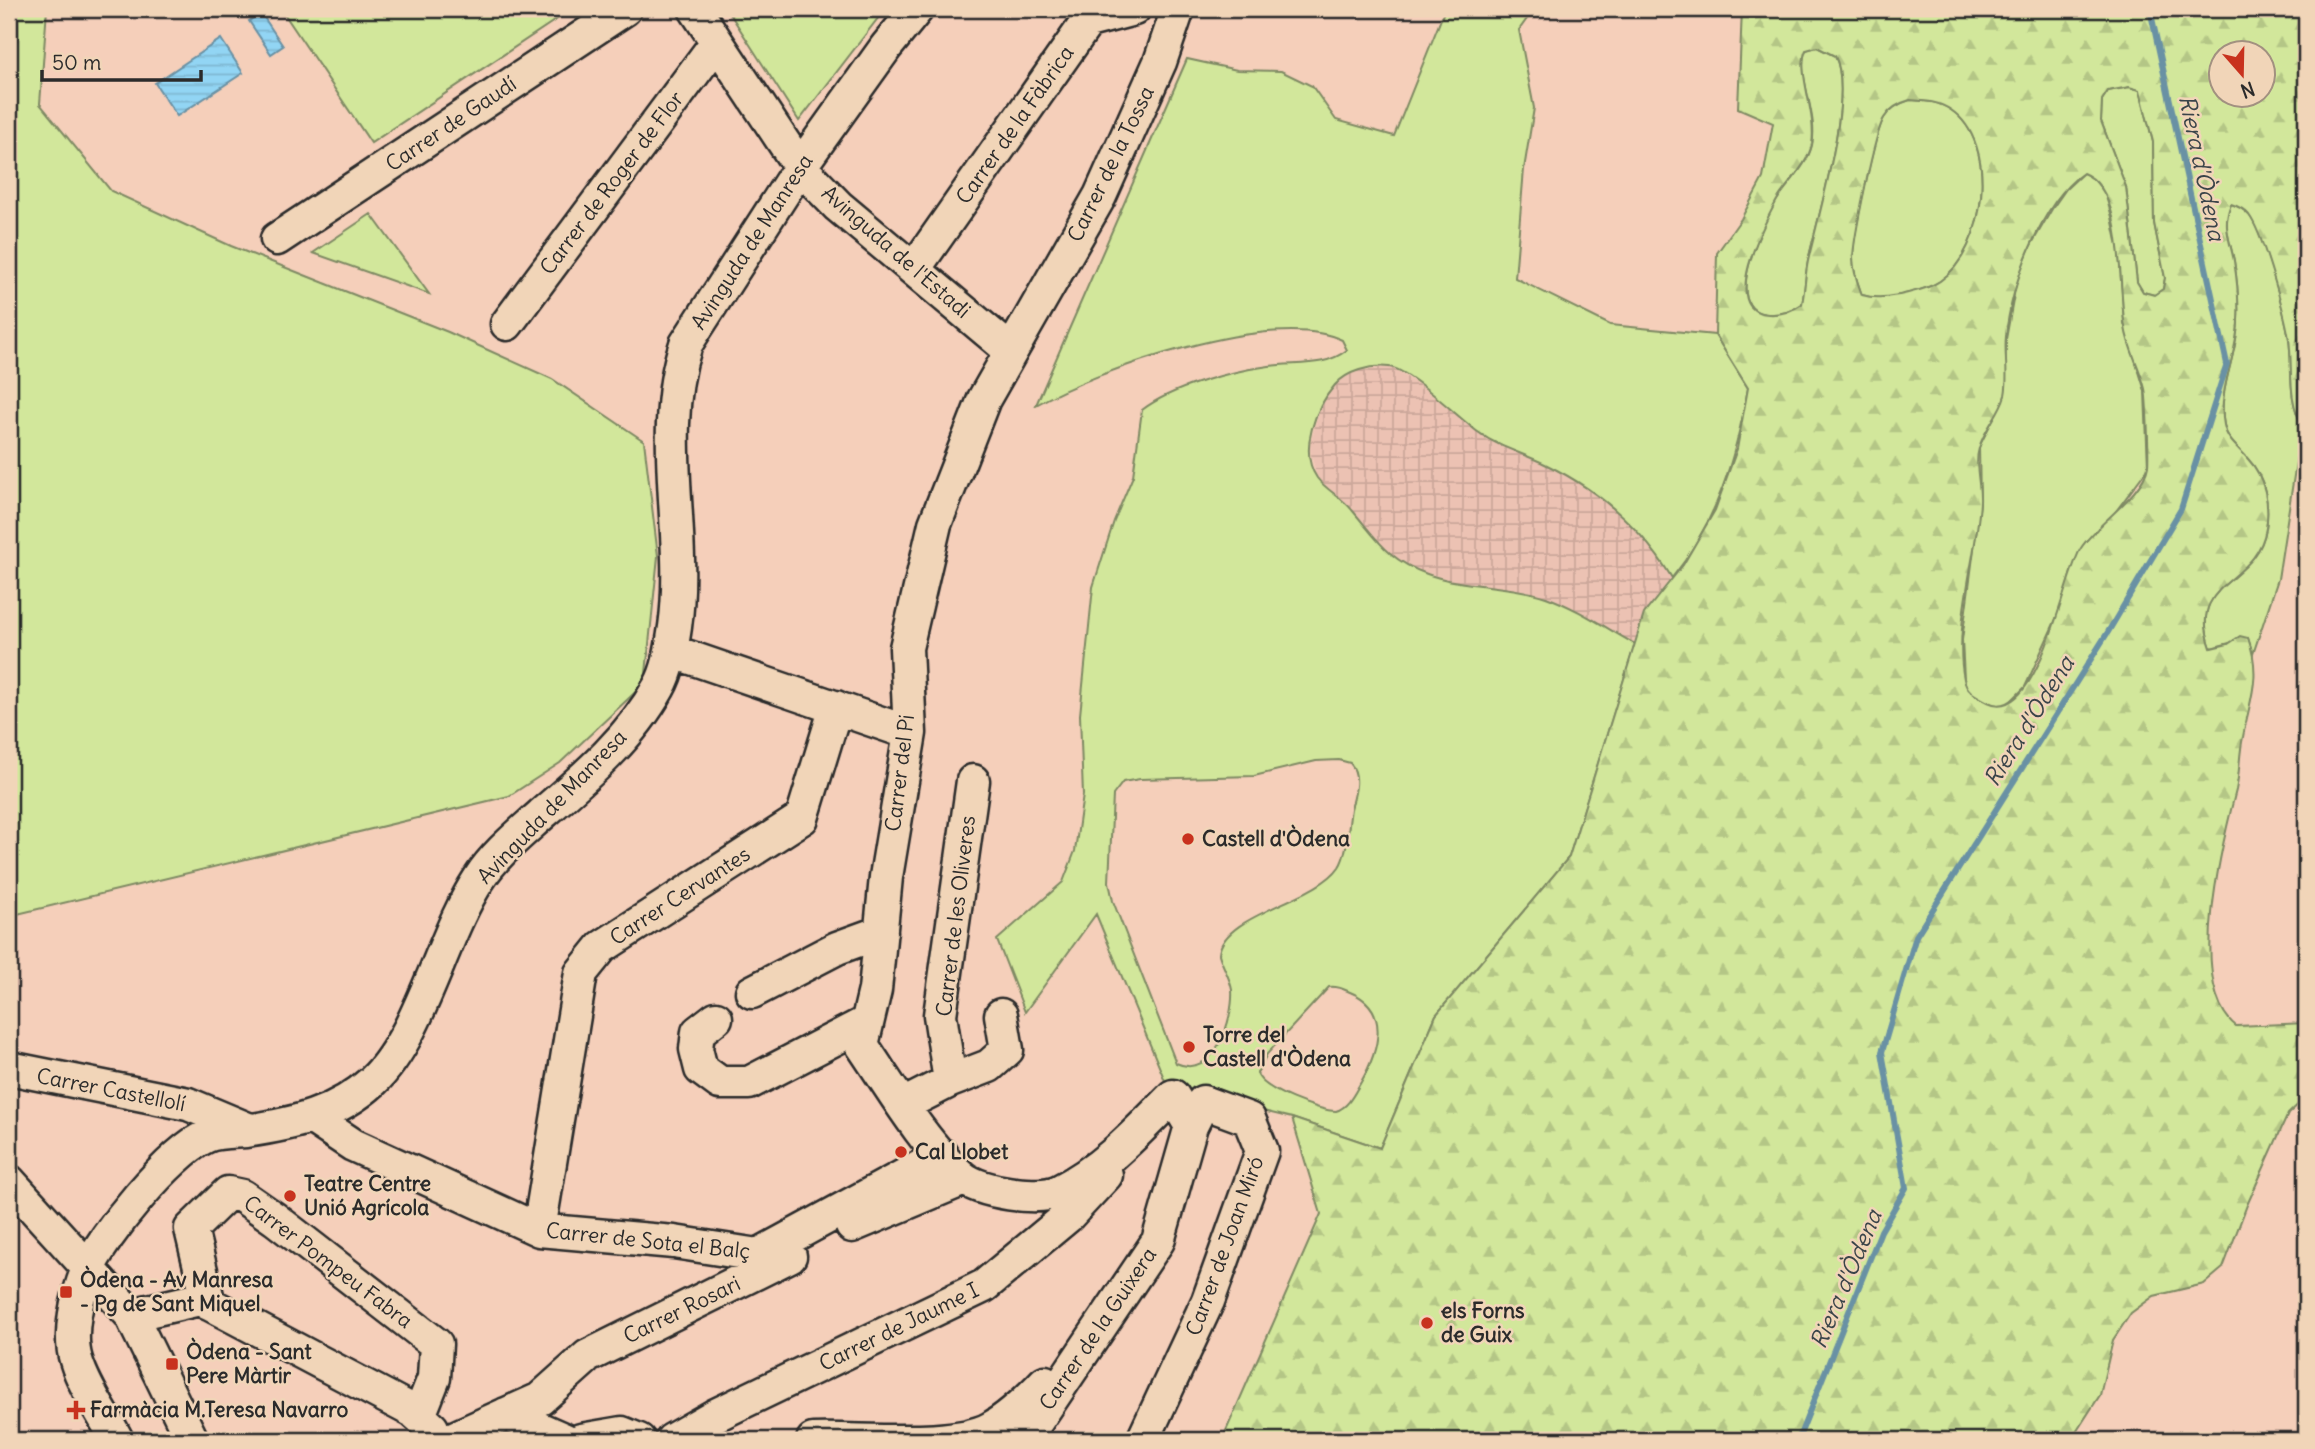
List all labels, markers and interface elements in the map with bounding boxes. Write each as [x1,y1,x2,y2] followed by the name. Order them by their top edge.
[42,38,201,82] scale bar
[2206,38,2276,108] north arrow
[950,40,1079,209] street label: Carrer de la Fàbrica
[52,49,101,76] text: 50 m
[380,70,521,177] street label: Carrer de Gaudí
[2238,76,2258,103] text: N
[1061,82,1160,246] street label: Carrer de la Tossa
[534,85,690,280] street label: Carrer de Roger de Flor
[2173,93,2232,245] water label: Riera d'Òdena
[685,149,818,335] street label: Avinguda de Manresa
[816,179,976,324] street label: Avinguda de l'Estadi
[1977,649,2081,791] water label: Riera d'Òdena
[879,713,920,833] street label: Carrer del Pi
[471,724,632,889] street label: Avinguda de Manresa
[930,814,981,1018] street label: Carrer de les Oliveres
[1202,824,1350,852] place label: Castell d'Òdena
[1180,831,1196,847] marker: Castell d'Òdena
[604,840,755,951] street label: Carrer Cervantes
[1203,1021,1351,1072] place label: Torre del Castell d'Òdena
[1181,1039,1197,1055] marker: Torre del Castell d'Òdena
[34,1062,188,1117] street label: Carrer Castellolí
[915,1138,1009,1165] place label: Cal Llobet
[893,1144,909,1160] marker: Cal Llobet
[1180,1152,1270,1339] street label: Carrer de Joan Miró
[304,1170,431,1221] place label: Teatre Centre Unió Agrícola
[282,1188,298,1204] marker: Teatre Centre Unió Agrícola
[238,1189,418,1334] street label: Carrer Pompeu Fabra
[1803,1203,1889,1353] water label: Riera d'Òdena
[545,1216,751,1265] street label: Carrer de Sota el Balç
[1033,1242,1162,1415] street label: Carrer de la Guixera
[80,1265,273,1317] place label: Òdena - Av Manresa - Pg de Sant Miquel
[619,1270,745,1349] street label: Carrer Rosari
[815,1276,983,1377] street label: Carrer de Jaume I
[58,1284,74,1300] marker: Òdena - Av Manresa - Pg de Sant Miquel
[1441,1297,1525,1348] place label: els Forns de Guix
[1419,1315,1435,1331] marker: els Forns de Guix
[186,1337,313,1389] place label: Òdena - Sant Pere Màrtir
[164,1356,180,1372] marker: Òdena - Sant Pere Màrtir
[90,1396,349,1423] place label: Farmàcia M.Teresa Navarro
[68,1402,84,1418] marker: Farmàcia M.Teresa Navarro

